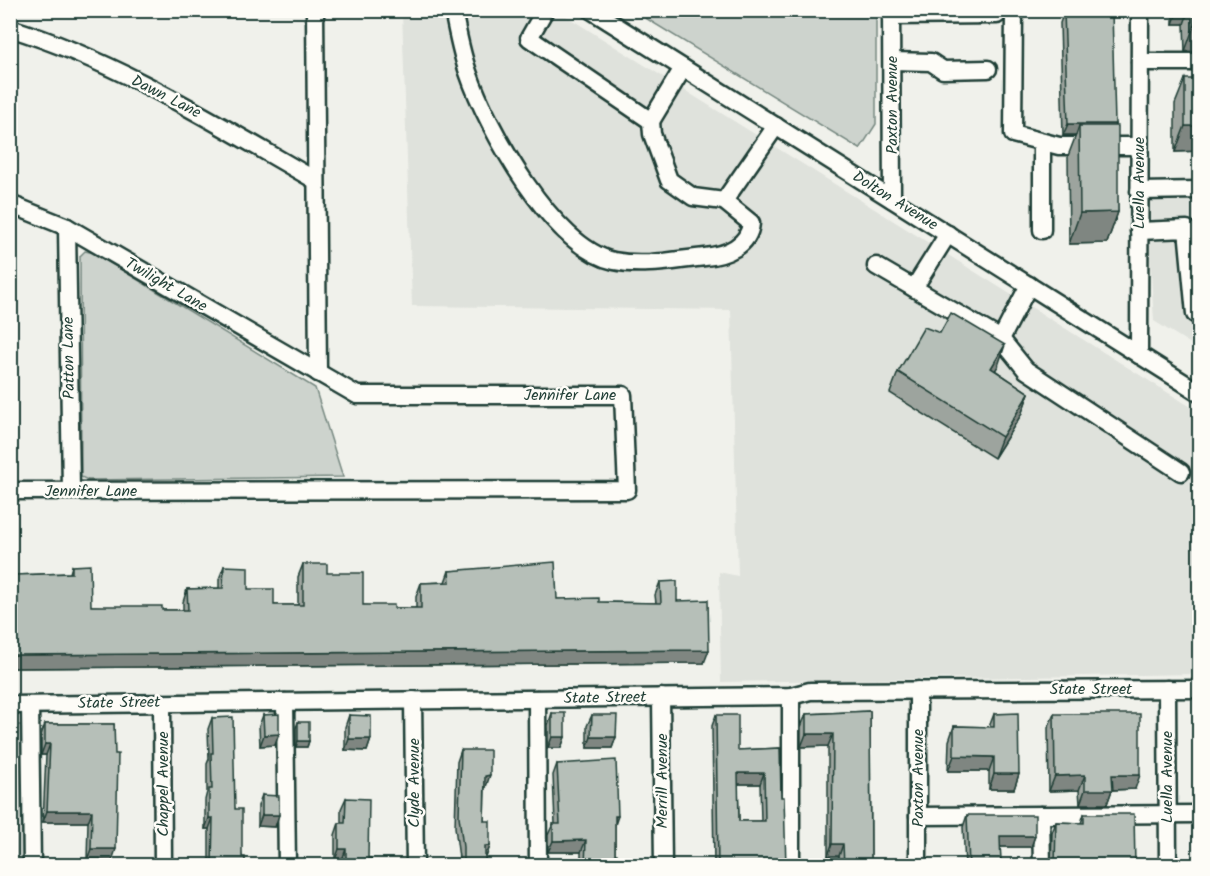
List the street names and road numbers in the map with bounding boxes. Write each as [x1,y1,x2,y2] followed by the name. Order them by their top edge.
[880,56,905,154] street label: Paxton Avenue
[127,69,205,125] street label: Dawn Lane
[1127,137,1152,229] street label: Luella Avenue
[847,165,943,237] street label: Dolton Avenue
[120,251,212,319] street label: Twilight Lane
[56,316,82,400] street label: Patton Lane
[524,383,616,408] street label: Jennifer Lane
[45,479,137,504] street label: Jennifer Lane
[1050,677,1133,702] street label: State Street
[563,685,647,711] street label: State Street
[77,690,161,716] street label: State Street
[906,729,931,827] street label: Paxton Avenue
[151,731,176,837] street label: Chappel Avenue
[1155,731,1180,823] street label: Luella Avenue
[650,733,675,829] street label: Merrill Avenue
[402,738,427,828] street label: Clyde Avenue

